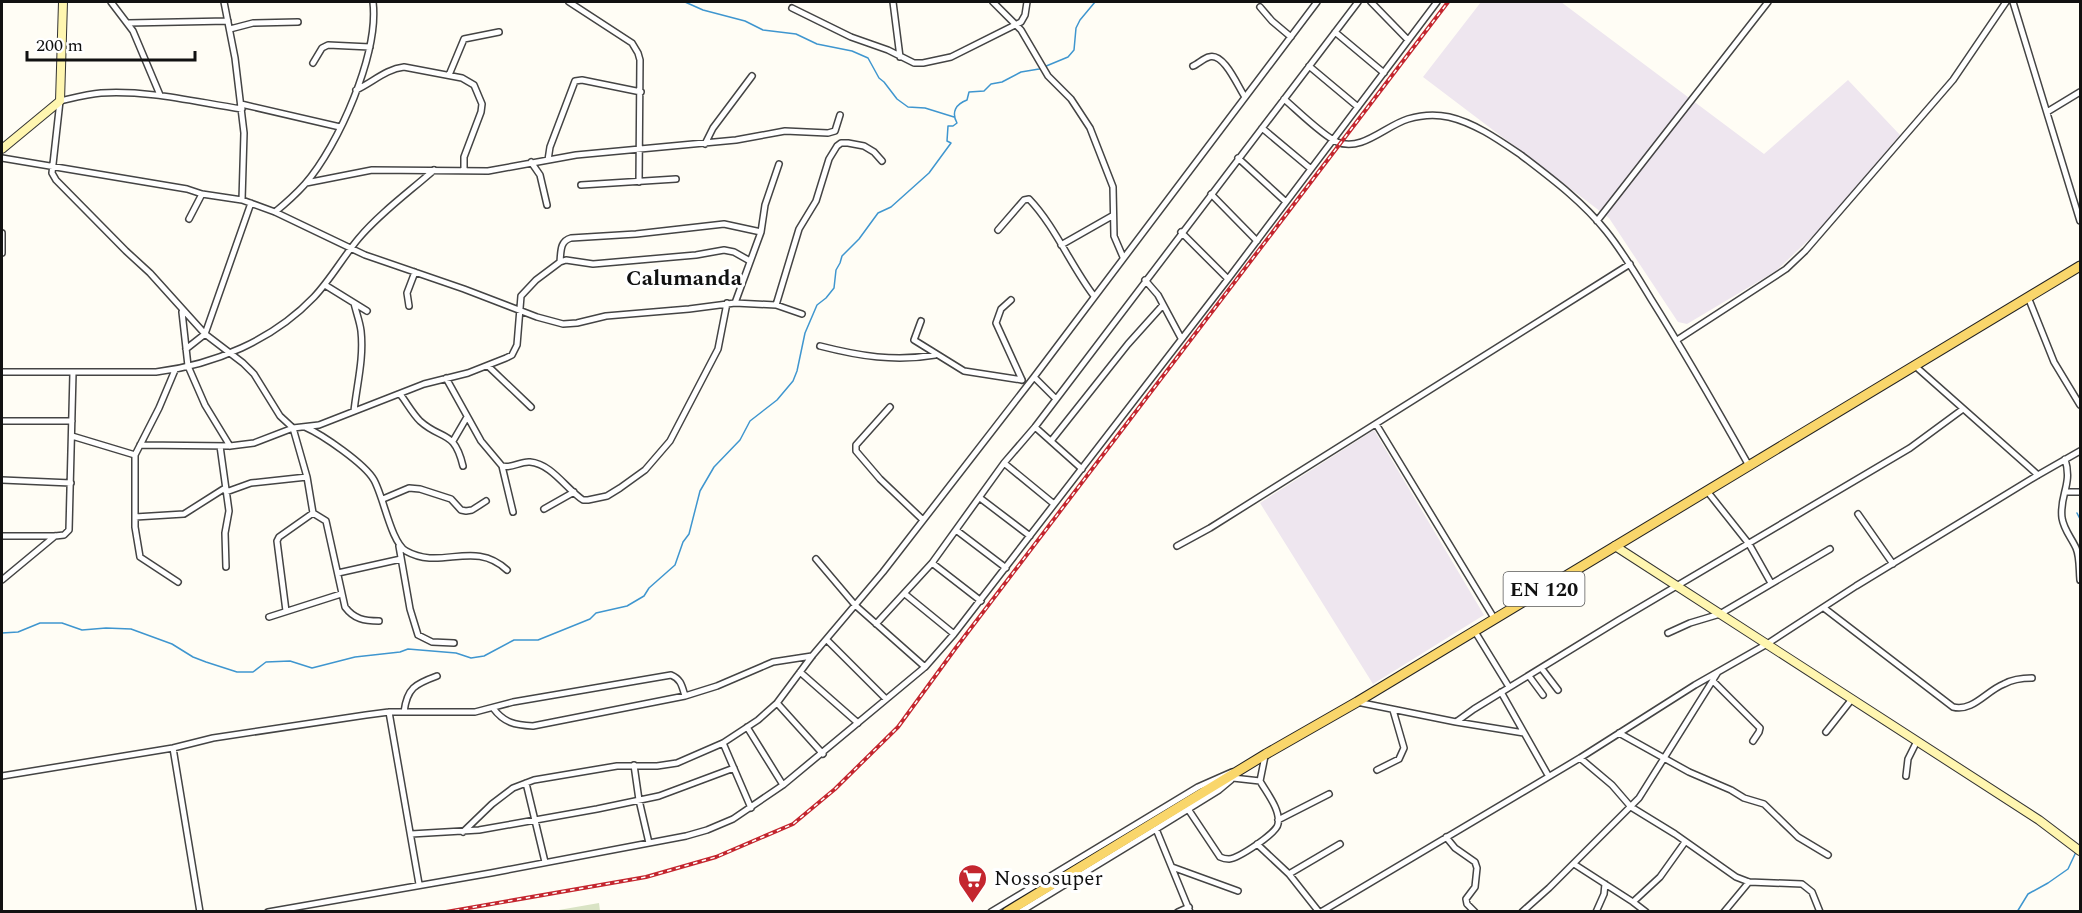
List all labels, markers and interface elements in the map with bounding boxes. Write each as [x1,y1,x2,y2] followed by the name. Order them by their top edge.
[27,24,195,62] scale bar
[36,32,83,59] text: 200 m
[626,262,743,295] district label: Calumanda
[1504,572,1584,606] road number: EN 120
[957,862,989,904] supermarket icon: Nossosuper
[994,863,1103,895] place label: Nossosuper

